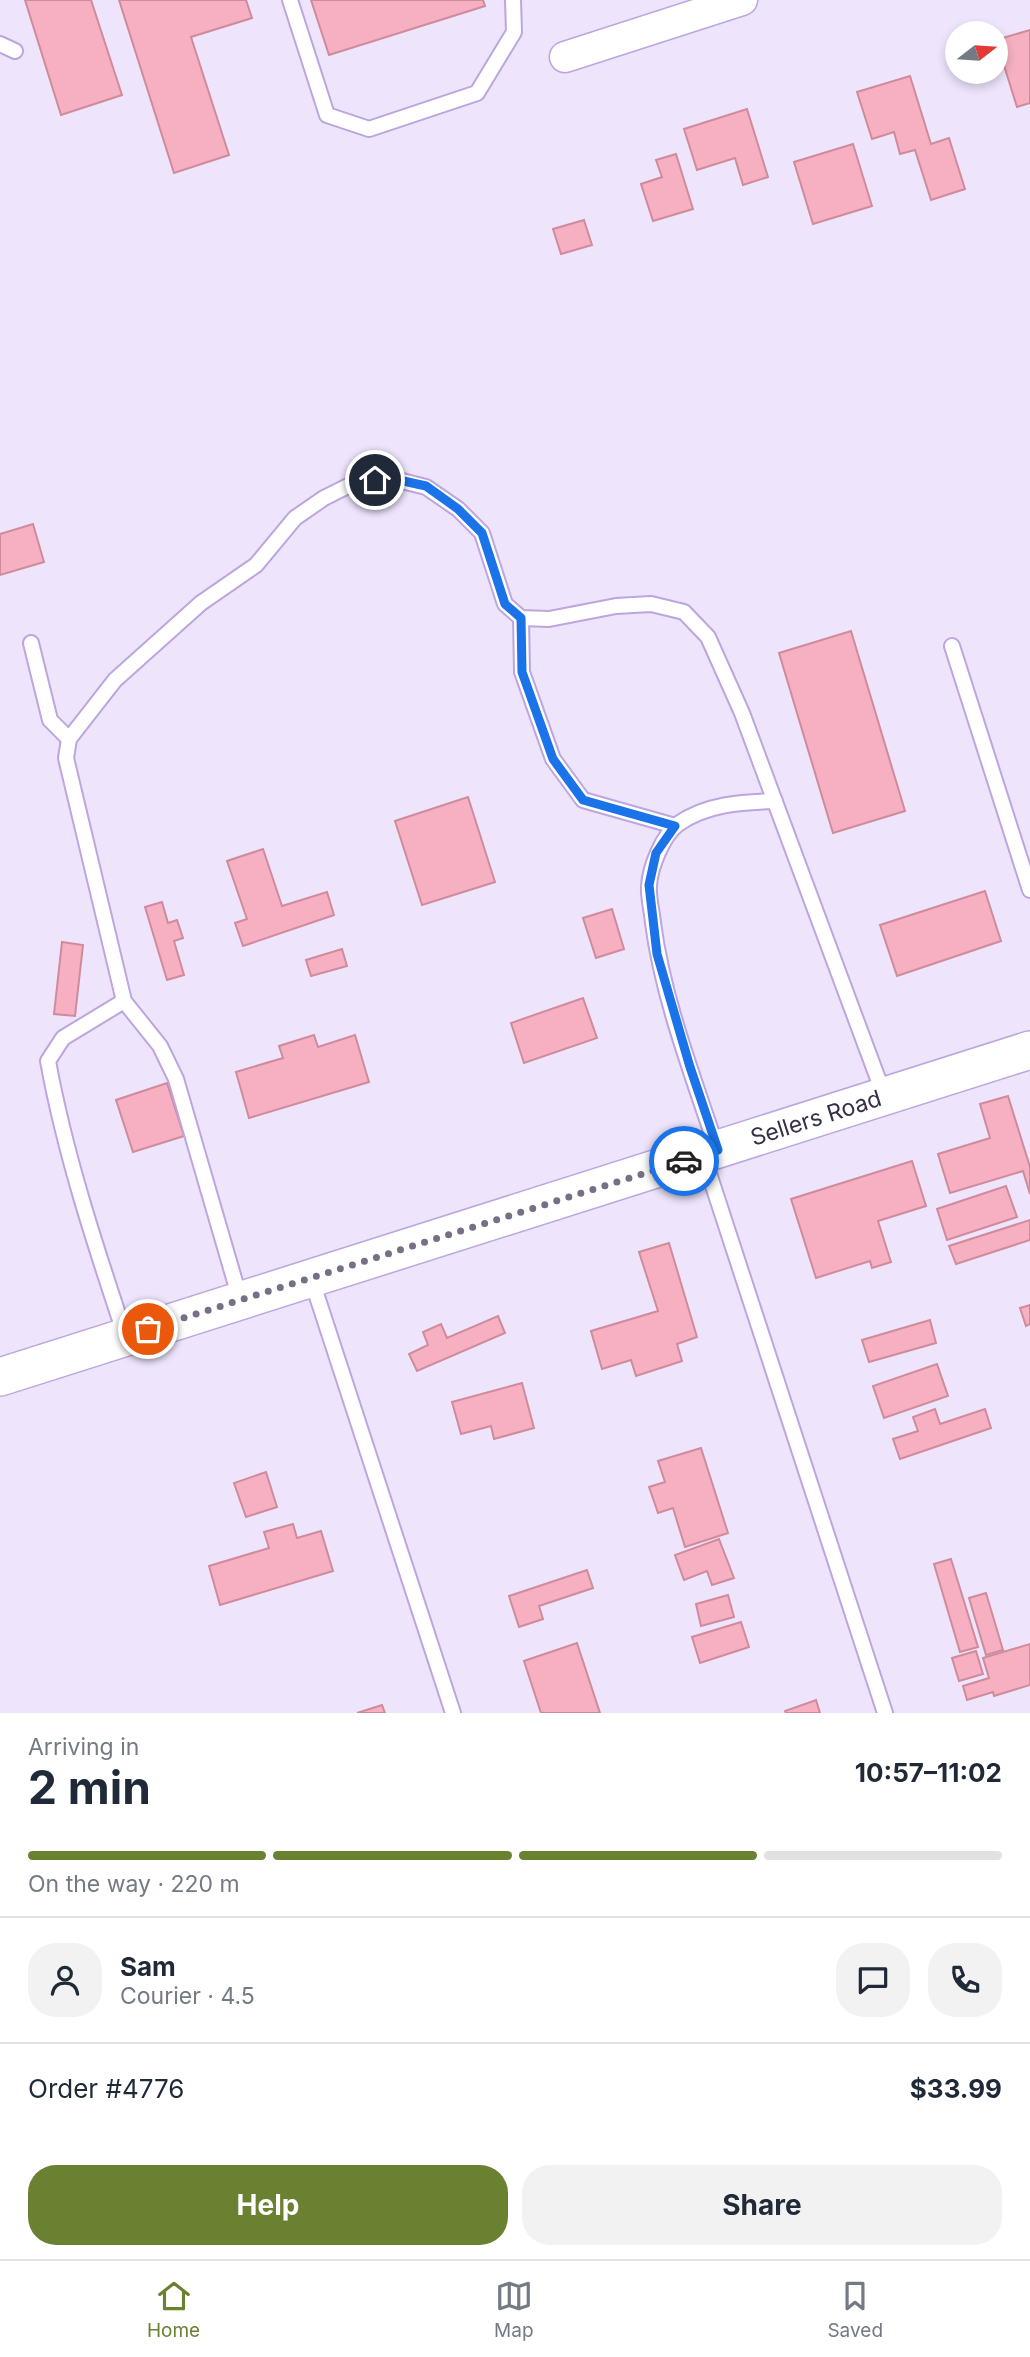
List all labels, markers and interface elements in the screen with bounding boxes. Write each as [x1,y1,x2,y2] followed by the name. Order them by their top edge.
[945,21,1008,84] north arrow
[945,21,1008,84] map controls
[345,450,405,510] pin
[356,461,394,499] icon: home
[747,1084,885,1152] street label: Sellers Road
[649,1126,719,1196] courier
[665,1142,703,1180] icon: car
[118,1299,178,1359] pin
[129,1310,167,1348] icon: bag
[28,1733,139,1761] text: Arriving in
[855,1757,1002,1788] text: 10:57–11:02
[28,1759,151,1815] text: 2 min
[28,1870,240,1898] text: On the way · 220 m
[28,1943,102,2017] button: person
[836,1943,910,2017] button: chat
[928,1943,1002,2017] button: phone
[120,1951,176,1982] text: Sam
[120,1982,255,2010] text: Courier · 4.5
[28,2073,184,2104] text: Order #4776
[910,2073,1002,2104] text: $33.99
[28,2165,508,2245] button: Help
[522,2165,1002,2245] button: Share
[147,2277,200,2342] tab: Home
[494,2277,534,2342] tab: Map
[827,2277,883,2342] tab: Saved

